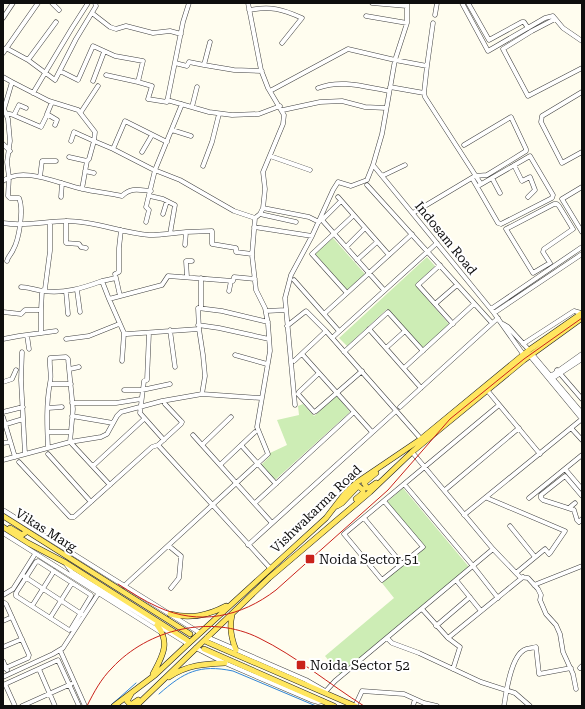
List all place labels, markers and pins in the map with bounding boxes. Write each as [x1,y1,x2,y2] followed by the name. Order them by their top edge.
[319,552,419,567] place label: Noida Sector 51
[304,553,316,565] marker: Noida Sector 51
[310,658,410,673] place label: Noida Sector 52
[295,659,307,671] marker: Noida Sector 52

